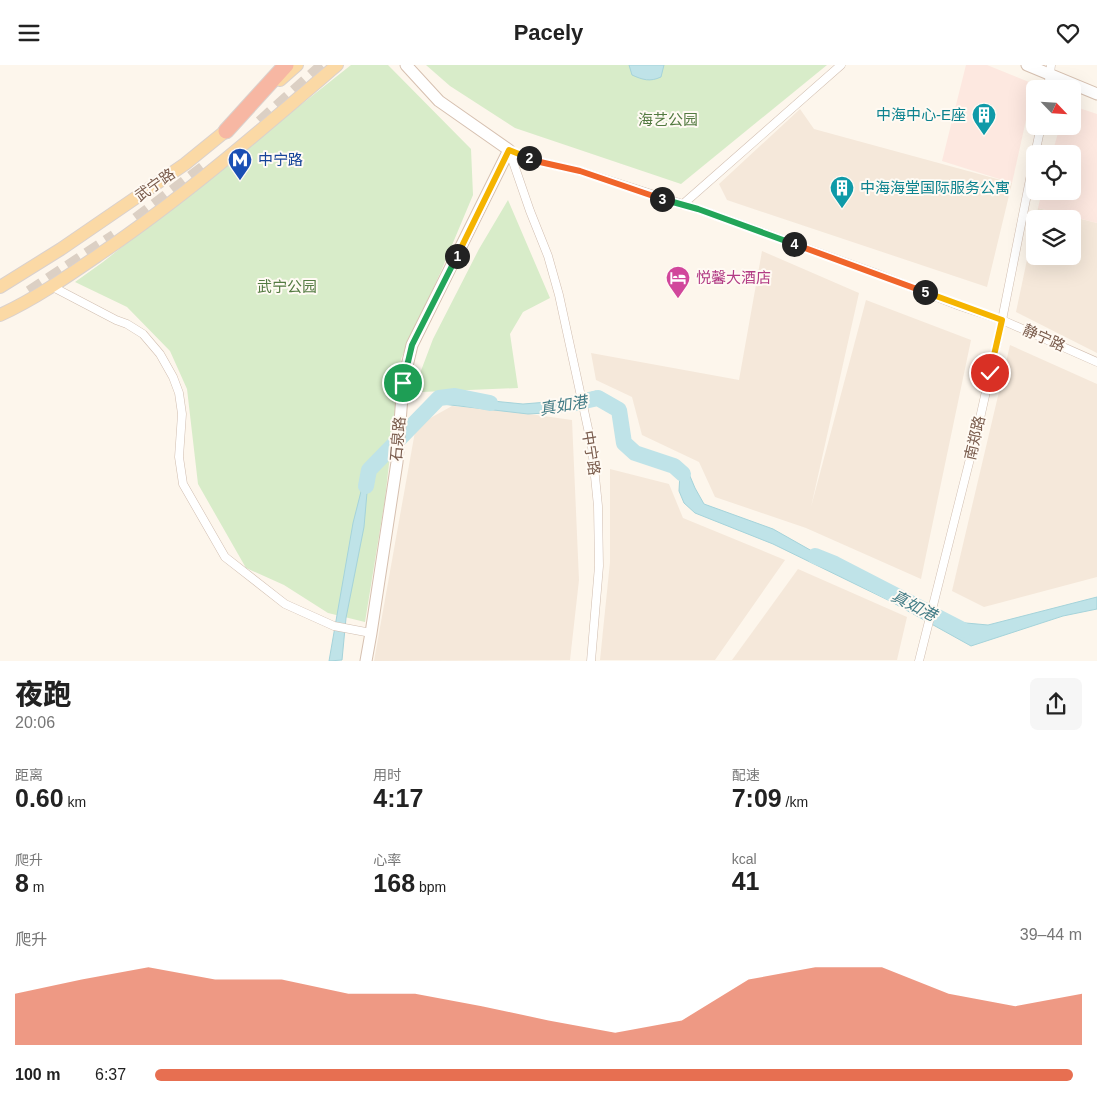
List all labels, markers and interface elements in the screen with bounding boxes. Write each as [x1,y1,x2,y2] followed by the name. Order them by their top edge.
[15,19,43,47] icon: menu
[1054,19,1082,47] icon: heart
[514,20,583,45] text: Pacely
[1026,80,1081,135] north arrow
[1026,80,1081,265] map controls
[971,102,997,136] building icon: 中海中心-E座
[876,106,966,123] place label: 中海中心-E座
[638,111,698,128] park label: 海艺公园
[516,145,542,171] pin: 2
[1026,145,1081,200] button: locate
[227,147,253,181] metro station icon: 中宁路
[526,150,533,166] text: 2
[258,151,303,168] place label: 中宁路
[131,165,178,204] street label: 武宁路
[829,175,855,209] building icon: 中海海堂国际服务公寓
[860,179,1010,196] place label: 中海海堂国际服务公寓
[650,187,674,211] pin: 3
[659,191,666,207] text: 3
[1026,210,1081,265] button: layers
[782,231,806,257] pin: 4
[791,236,798,252] text: 4
[444,243,470,269] pin: 1
[454,248,461,264] text: 1
[665,265,691,299] hotel icon: 悦馨大酒店
[696,269,771,286] place label: 悦馨大酒店
[257,278,317,295] park label: 武宁公园
[912,279,938,305] pin: 5
[922,284,929,300] text: 5
[1020,321,1068,354] street label: 静宁路
[969,352,1011,394] pin
[976,359,1004,387] icon: check
[382,362,424,404] pin
[389,369,417,397] icon: arrive
[538,393,590,418] water label: 真如港
[961,414,988,462] street label: 南郑路
[387,416,408,462] street label: 石泉路
[580,429,603,476] street label: 中宁路
[889,587,941,625] water label: 真如港
[1030,678,1082,730] button: share
[15,679,71,710] text: 夜跑
[15,714,55,731] text: 20:06
[15,767,43,783] text: 距离
[373,767,401,783] text: 用时
[732,767,760,783] text: 配速
[15,784,64,812] text: 0.60
[373,784,423,812] text: 4:17
[732,784,782,812] text: 7:09
[64,794,86,810] text: km
[782,794,808,810] text: /km
[732,851,757,867] text: kcal
[15,852,43,868] text: 爬升
[373,852,401,868] text: 心率
[732,867,759,895] text: 41
[15,869,29,897] text: 8
[373,869,415,897] text: 168
[29,879,44,895] text: m
[415,879,446,895] text: bpm
[1020,926,1082,943] text: 39–44 m
[15,931,47,948] text: 爬升
[15,1066,60,1083] text: 100 m
[95,1066,126,1083] text: 6:37

